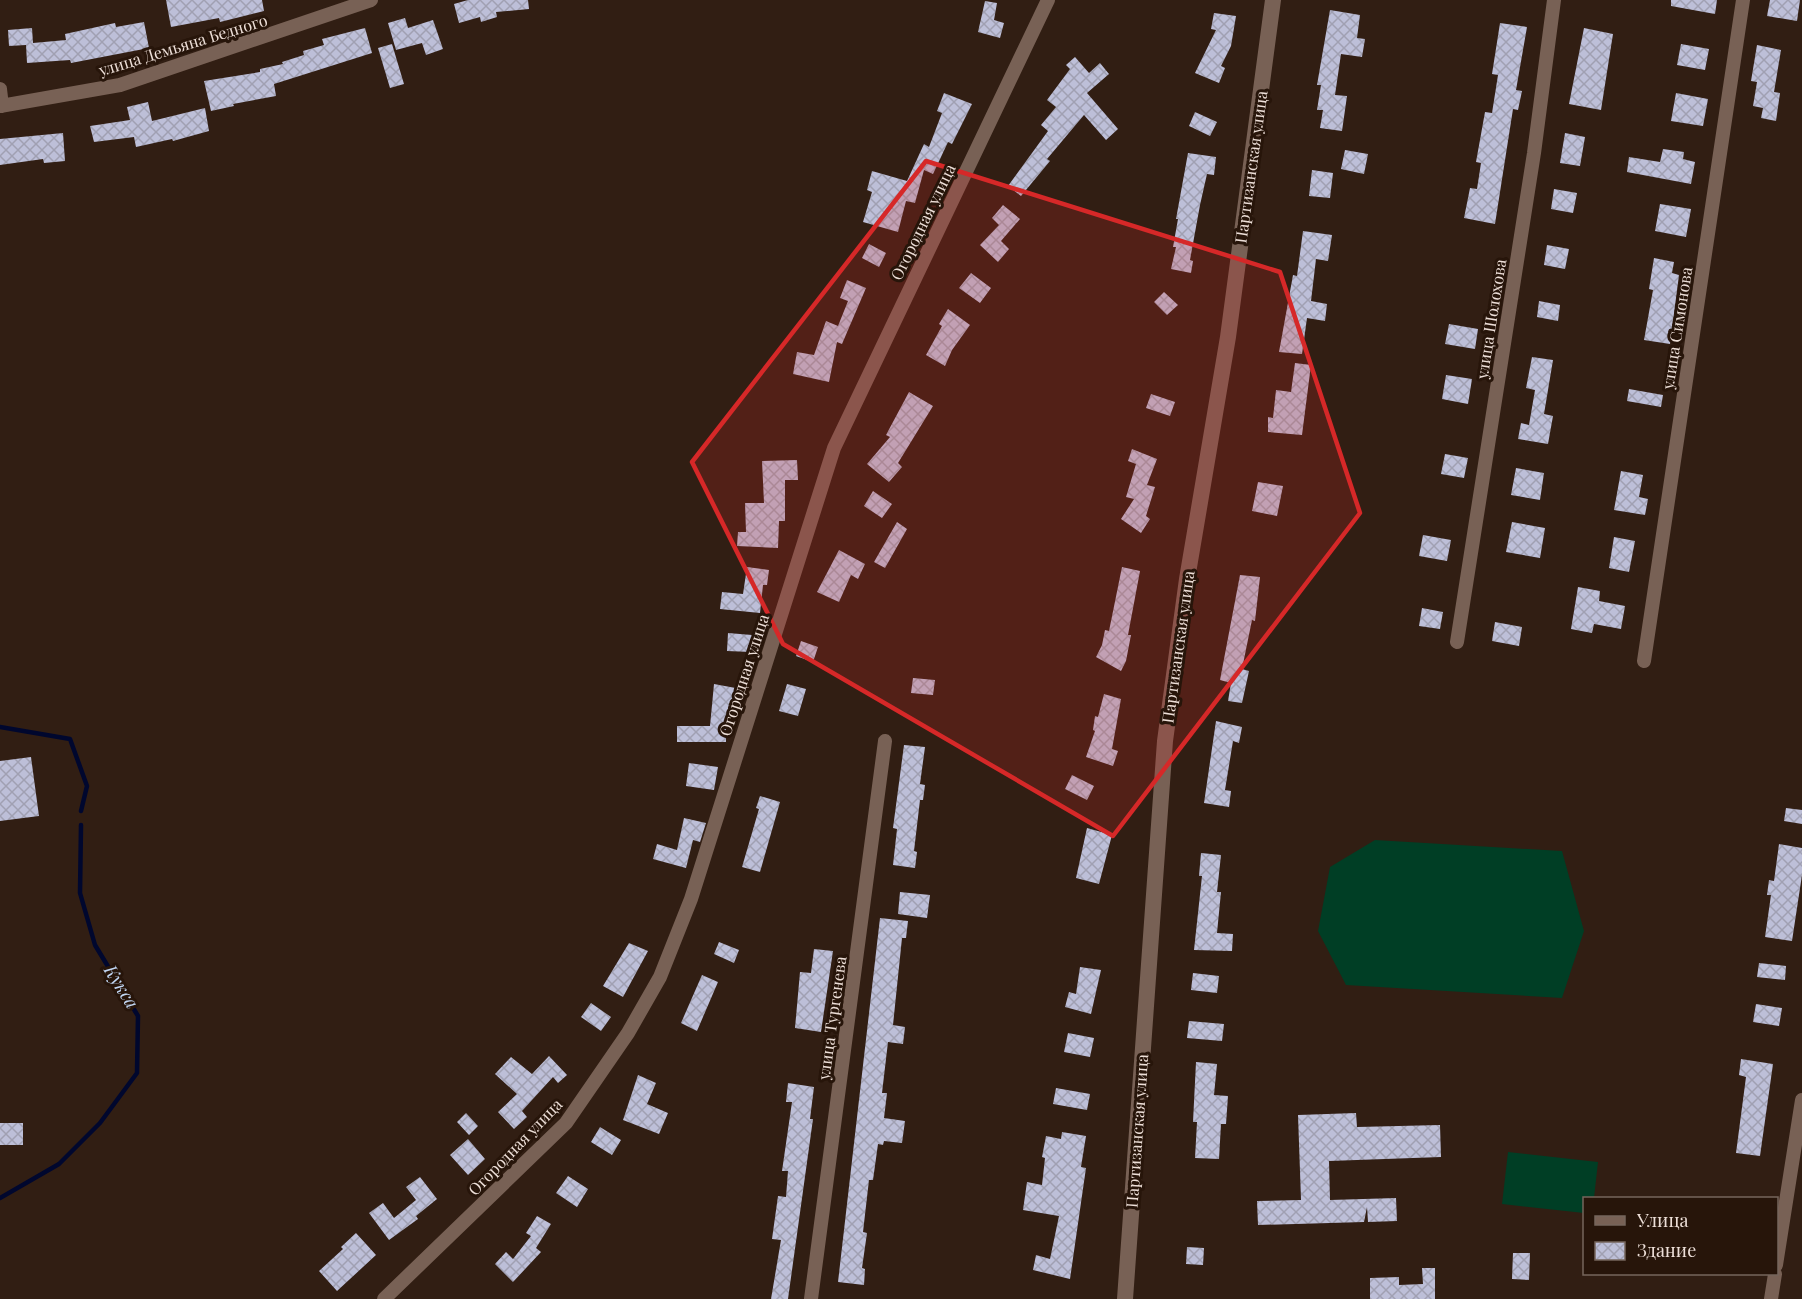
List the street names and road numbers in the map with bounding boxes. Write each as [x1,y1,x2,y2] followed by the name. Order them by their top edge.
[95,9,270,80] street label: улица Демьяна Бедного
[1229,89,1272,245] street label: Партизанская улица
[885,160,960,283] street label: Огородная улица
[1470,257,1510,381] street label: улица Шолохова
[1656,265,1697,392] street label: улица Симонова
[1156,569,1199,725] street label: Партизанская улица
[714,611,773,739] street label: Огородная улица
[812,955,851,1082] street label: улица Тургенева
[1121,1053,1152,1209] street label: Партизанская улица
[463,1094,566,1200] street label: Огородная улица

